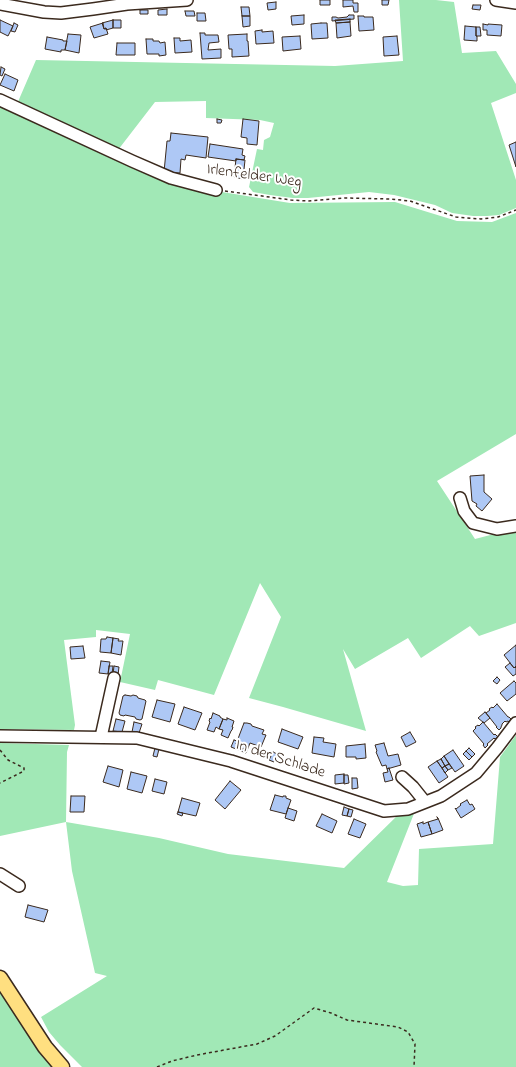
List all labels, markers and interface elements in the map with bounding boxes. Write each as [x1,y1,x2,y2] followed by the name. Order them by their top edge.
[205,161,303,193] street label: Irlenfelder Weg
[233,736,327,784] street label: In der Schlade

